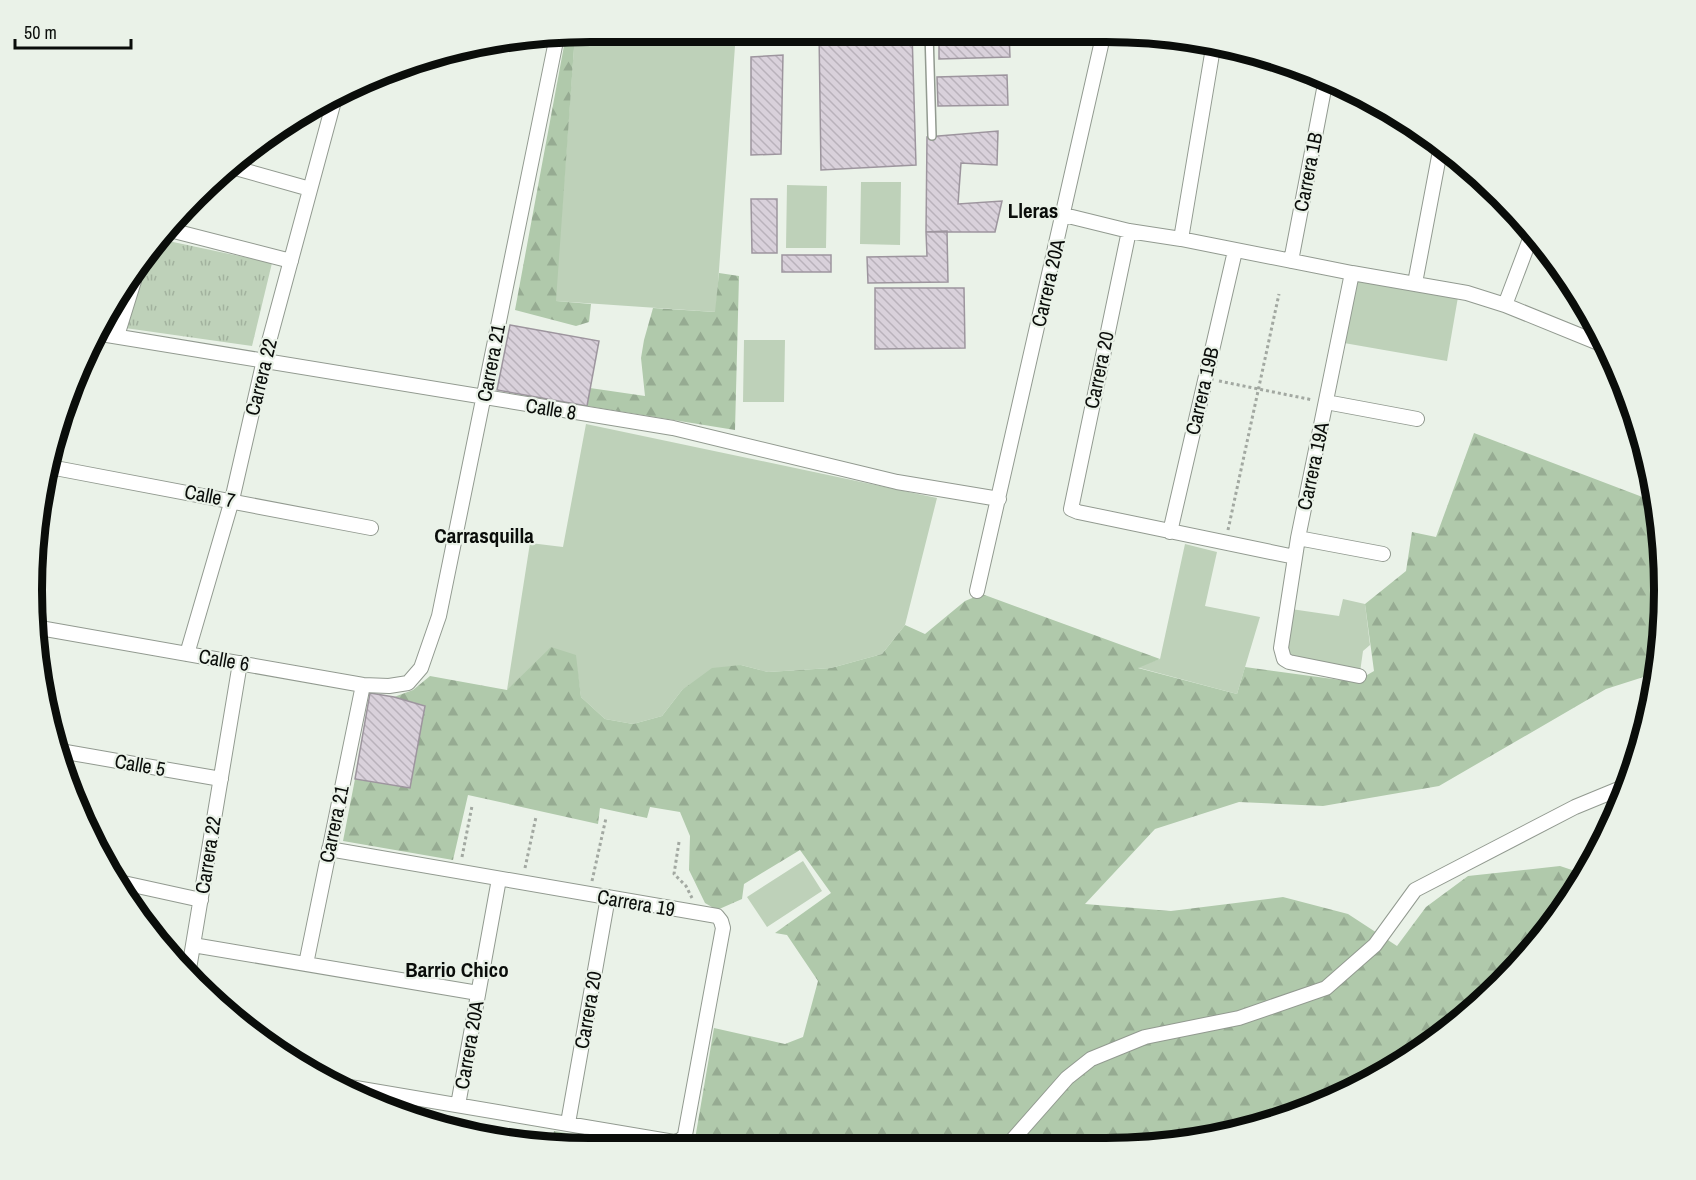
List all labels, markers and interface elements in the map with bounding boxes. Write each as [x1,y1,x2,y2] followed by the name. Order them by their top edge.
[15,12,130,50] scale bar
[24,20,57,45] text: 50 m
[1287,130,1328,214] street label: Carrera 1B
[1008,196,1058,225] district label: Lleras
[1024,236,1071,329] street label: Carrera 20A
[470,322,511,404] street label: Carrera 21
[1077,329,1120,411] street label: Carrera 20
[238,336,283,418] street label: Carrera 22
[1178,344,1225,437] street label: Carrera 19B
[524,391,578,426] street label: Calle 8
[1290,419,1335,512] street label: Carrera 19A
[182,477,238,514] street label: Calle 7
[434,521,534,550] district label: Carrasquilla
[197,642,252,677] street label: Calle 6
[113,747,168,782] street label: Calle 5
[312,783,355,865] street label: Carrera 21
[188,814,227,896] street label: Carrera 22
[595,882,677,923] street label: Carrera 19
[405,955,509,984] district label: Barrio Chico
[567,969,608,1051] street label: Carrera 20
[447,999,490,1091] street label: Carrera 20A

